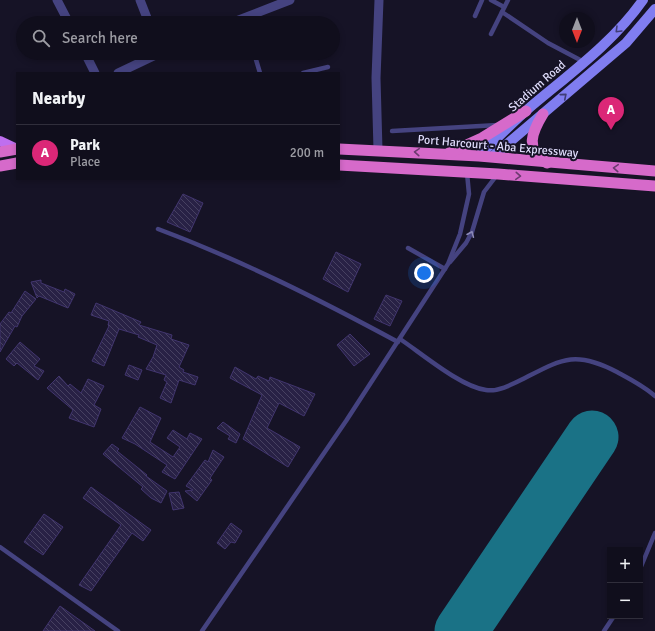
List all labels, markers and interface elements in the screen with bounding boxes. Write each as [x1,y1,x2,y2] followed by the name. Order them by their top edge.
[559,12,595,48] north arrow
[16,16,340,60] search box
[615,25,623,33] one-way arrow
[30,27,52,49] icon: search
[62,29,138,47] text: Search here
[506,57,569,115] street label: Stadium Road
[32,88,85,109] text: Nearby
[560,93,567,100] one-way arrow
[598,97,624,130] pin: A
[417,132,579,161] street label: Port Harcourt - Aba Expressway
[70,136,100,154] text: Park
[41,145,49,161] text: A
[290,145,324,161] text: 200 m
[414,148,420,157] one-way arrow
[70,154,100,170] text: Place
[613,164,619,173] one-way arrow
[515,172,521,181] one-way arrow
[466,230,474,237] one-way arrow
[414,263,434,283] your location
[607,547,643,619] map controls
[607,547,643,583] button: +
[607,583,643,619] button: −

